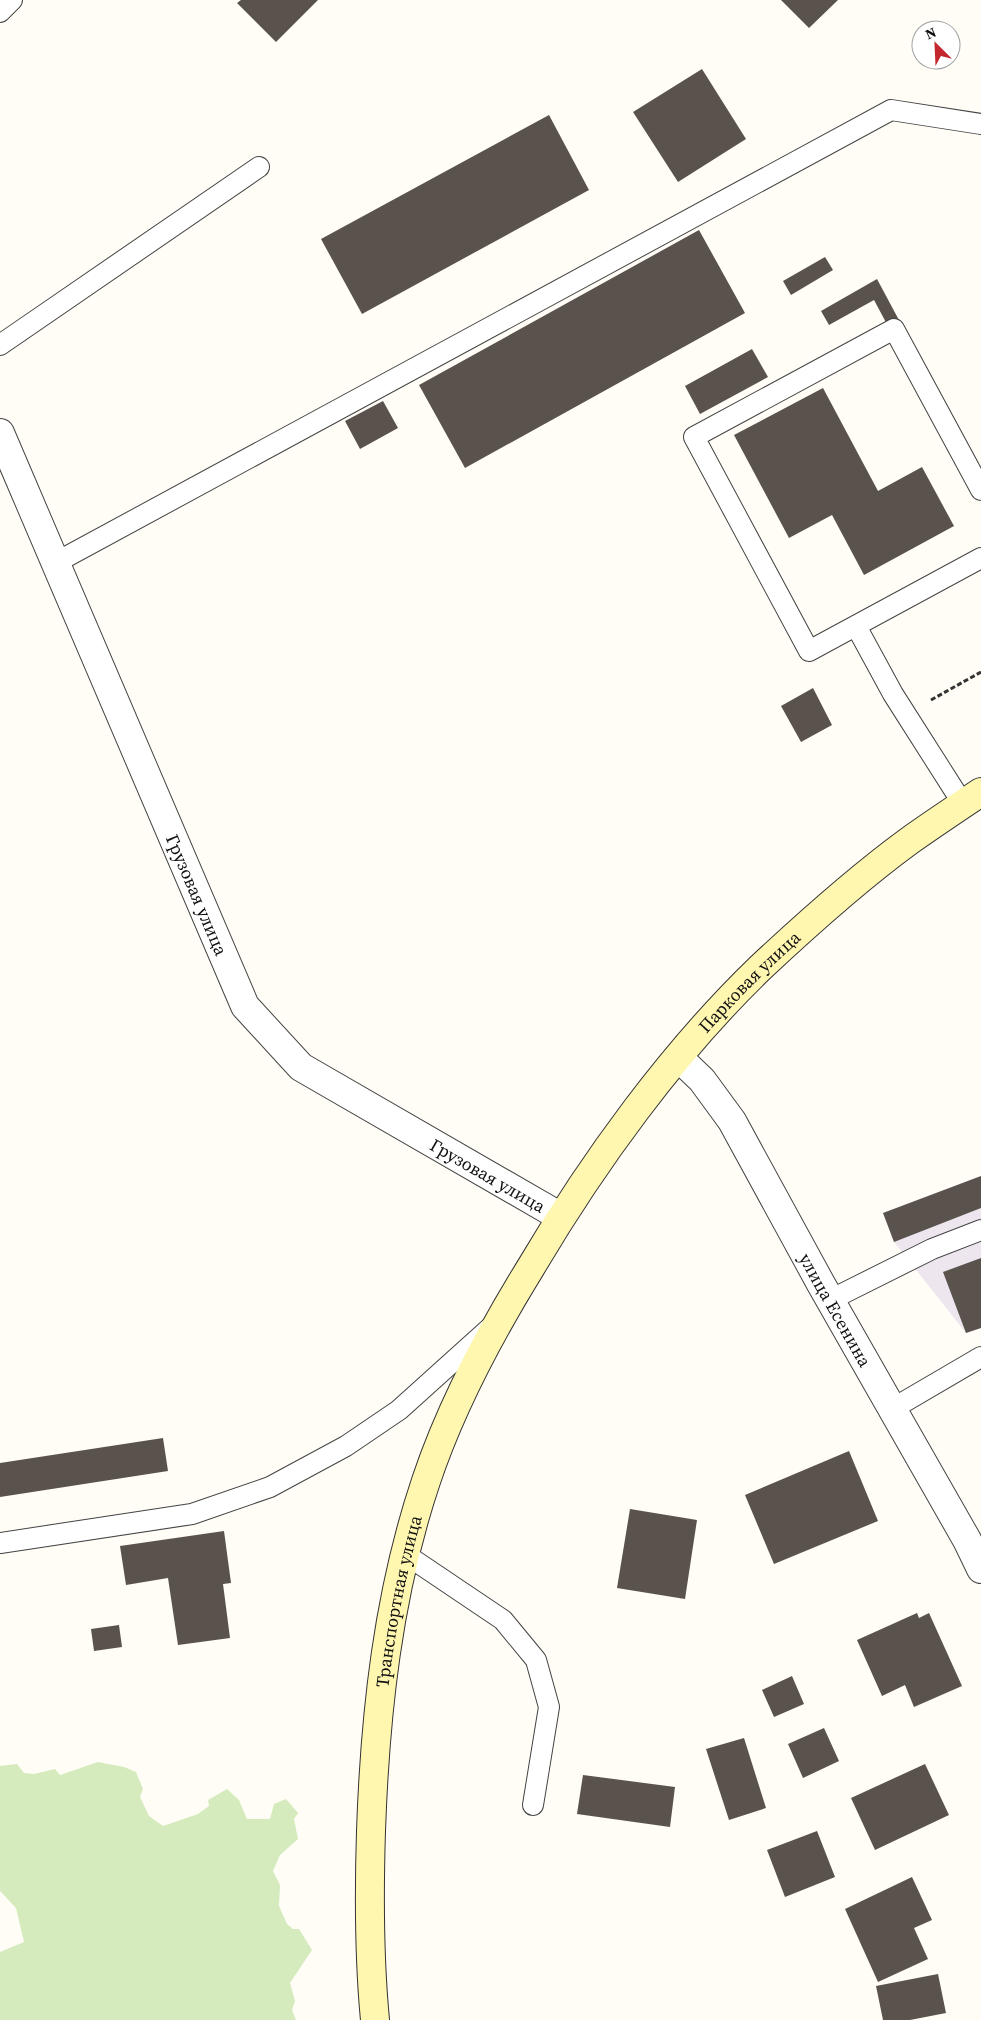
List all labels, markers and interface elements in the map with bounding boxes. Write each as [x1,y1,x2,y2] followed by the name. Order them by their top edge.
[911,20,961,70] north arrow
[922,22,939,44] text: N
[160,830,235,960] street label: Грузовая улица
[692,924,806,1038] street label: Парковая улица
[426,1132,551,1219] street label: Грузовая улица
[794,1248,879,1372] street label: улица Есенина
[369,1511,427,1689] street label: Транспортная улица

